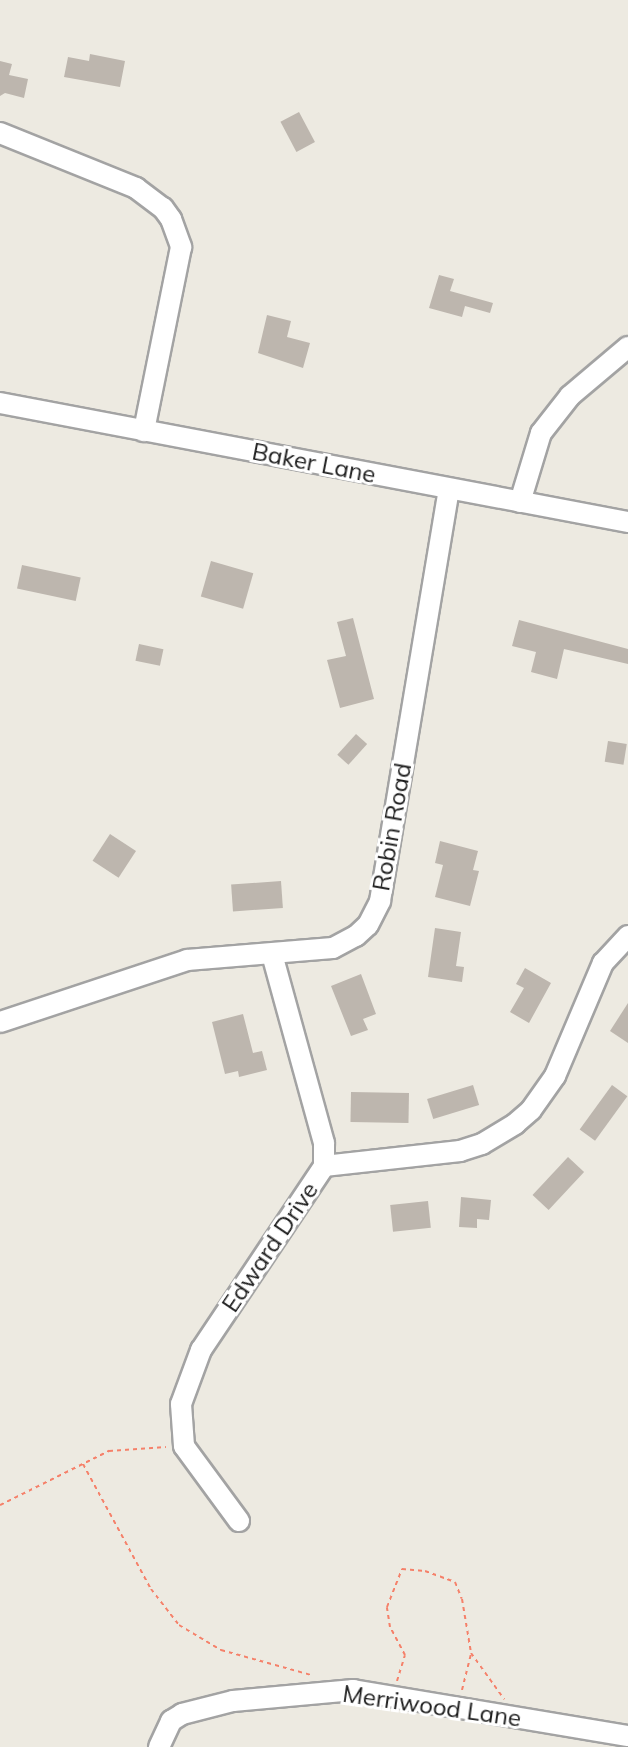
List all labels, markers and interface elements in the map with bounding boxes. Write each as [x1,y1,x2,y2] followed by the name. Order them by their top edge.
[250,437,378,489] street label: Baker Lane
[367,761,417,893] street label: Robin Road
[216,1177,324,1317] street label: Edward Drive
[341,1679,523,1733] street label: Merriwood Lane

